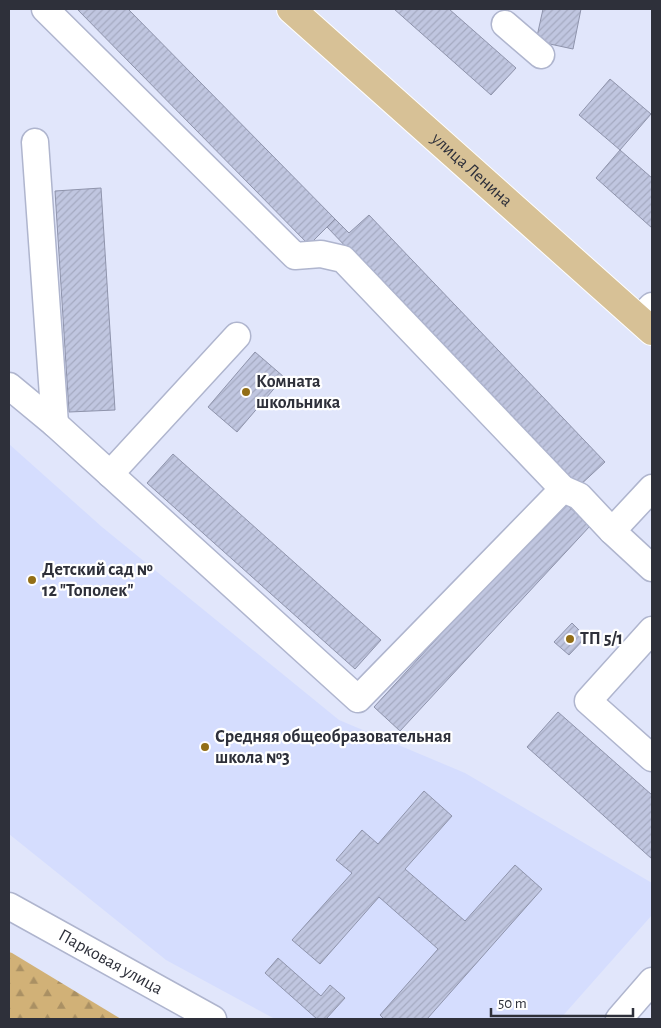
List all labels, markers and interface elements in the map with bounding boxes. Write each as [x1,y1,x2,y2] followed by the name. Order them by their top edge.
[427,129,515,210] street label: улица Ленина
[256,373,341,412] place label: Комната школьника
[240,386,252,398] marker: Комната школьника
[42,561,153,600] place label: Детский сад № 12 "Тополек"
[26,574,38,586] marker: Детский сад № 12 "Тополек"
[580,630,623,648] place label: ТП 5/1
[564,633,576,645] marker: ТП 5/1
[215,728,451,767] place label: Средняя общеобразовательная школа №3
[199,741,211,753] marker: Средняя общеобразовательная школа №3
[55,926,166,998] street label: Парковая улица
[491,986,634,1018] scale bar
[498,996,527,1011] text: 50 m

